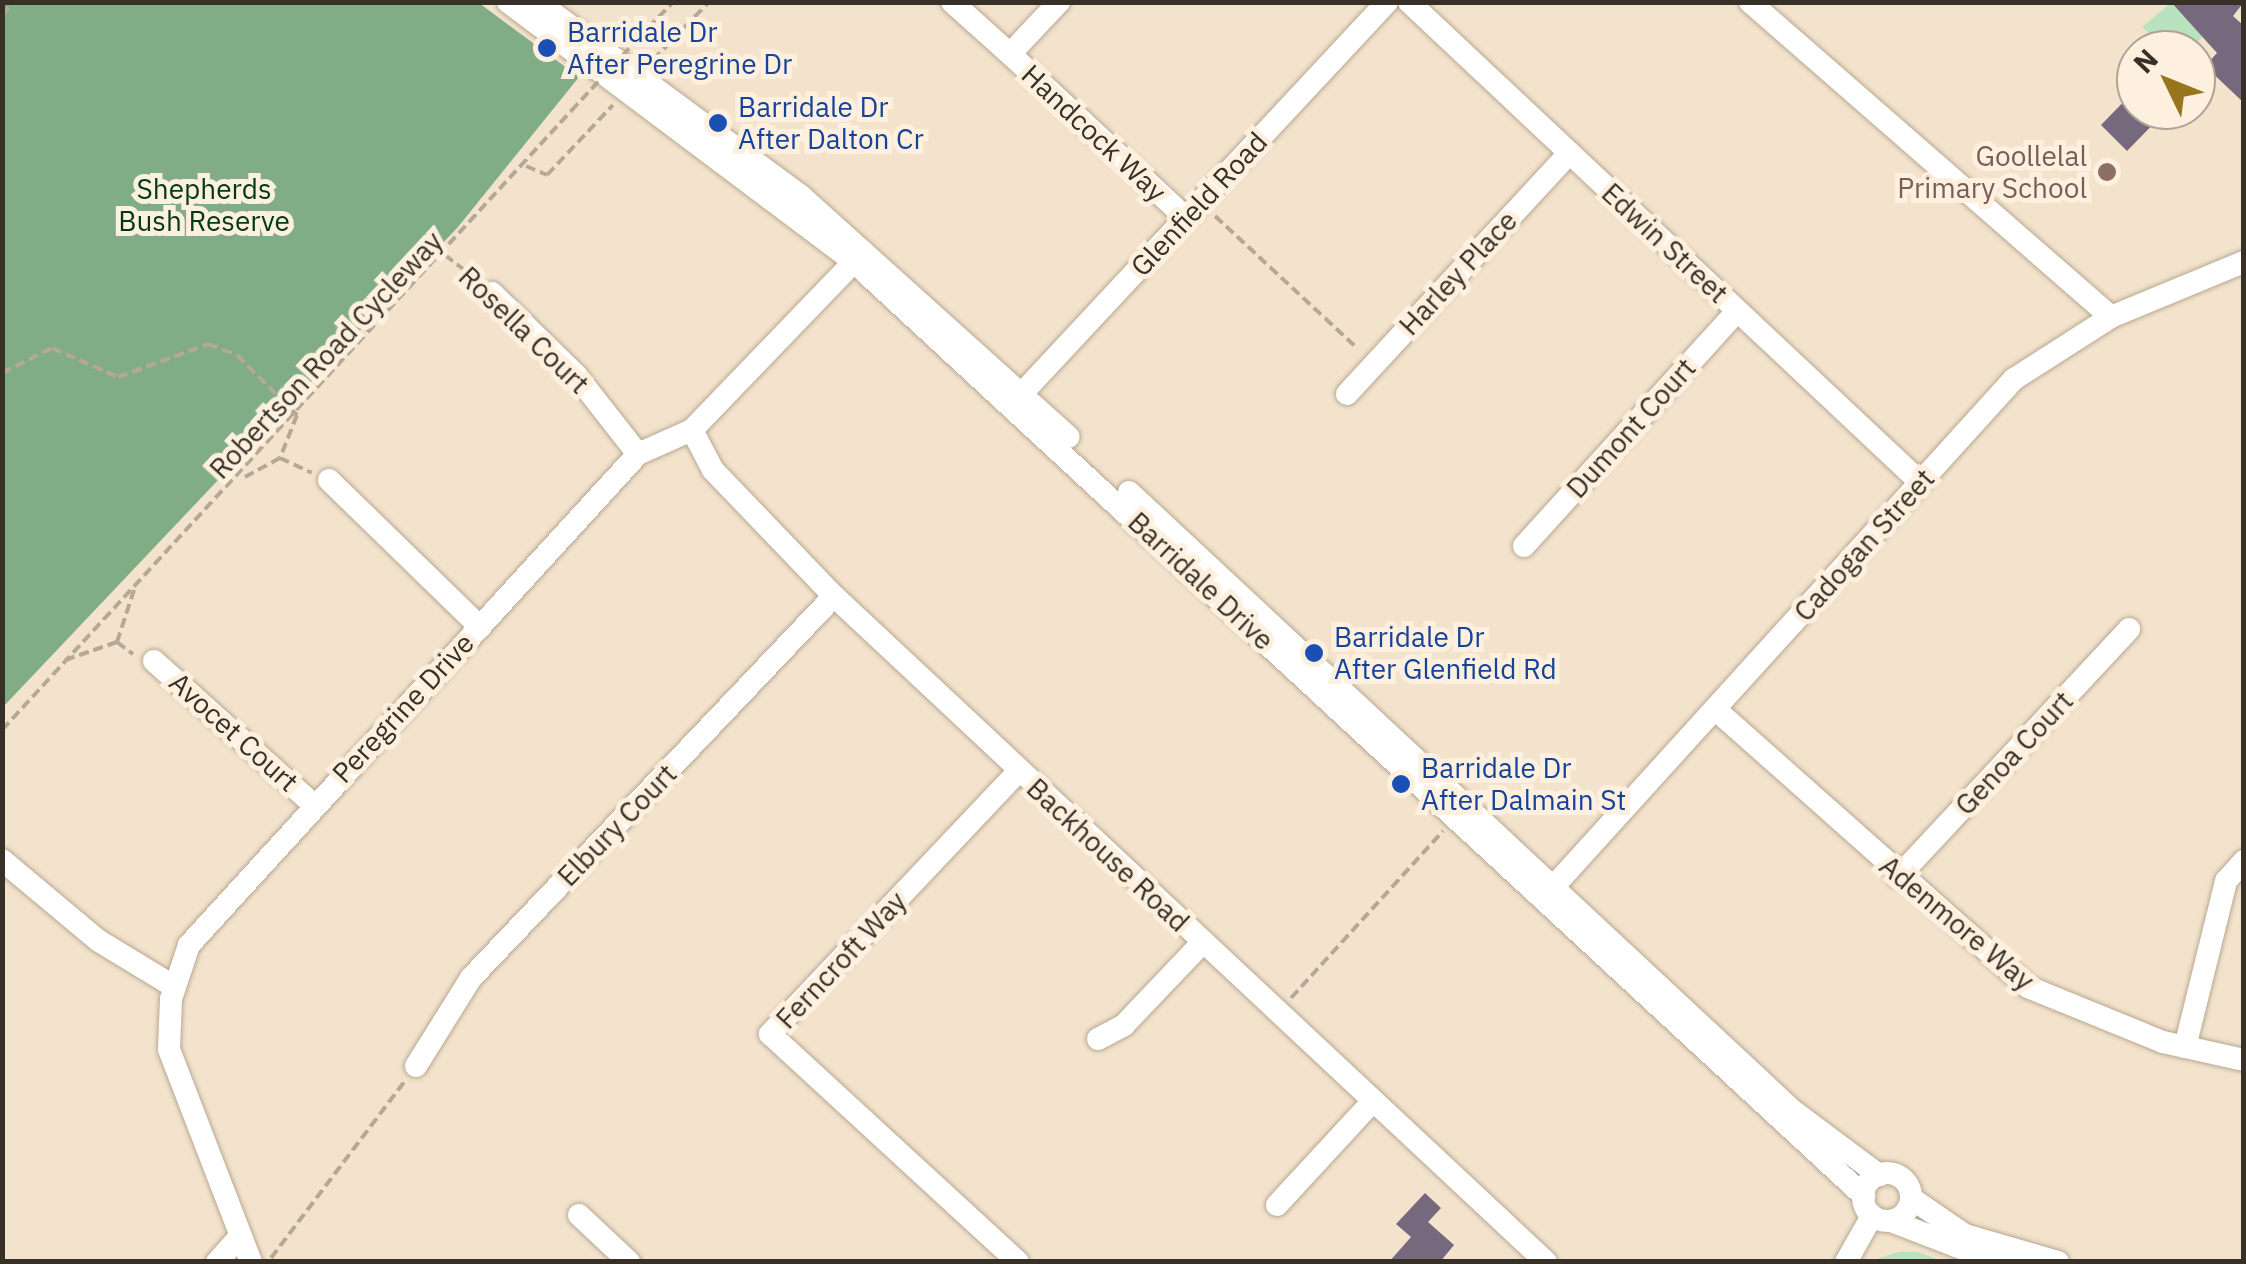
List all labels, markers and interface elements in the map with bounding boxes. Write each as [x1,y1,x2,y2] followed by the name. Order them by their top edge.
[567,15,792,81] place label: Barridale Dr After Peregrine Dr
[2116,30,2216,130] north arrow
[536,37,558,59] marker: Barridale Dr After Peregrine Dr
[2125,41,2166,81] text: N
[1015,57,1173,209] street label: Handcock Way
[738,90,924,156] place label: Barridale Dr After Dalton Cr
[707,112,729,134] marker: Barridale Dr After Dalton Cr
[1124,125,1274,283] street label: Glenfield Road
[1897,139,2087,205] place label: Goollelal Primary School
[2096,161,2118,183] marker: Goollelal Primary School
[118,172,290,238] park label: Shepherds Bush Reserve
[1595,176,1735,310] street label: Edwin Street
[1392,204,1524,342] street label: Harley Place
[203,224,449,486] street label: Robertson Road Cycleway
[452,260,596,400] street label: Rosella Court
[1560,351,1702,505] street label: Dumont Court
[1787,462,1941,628] street label: Cadogan Street
[1121,505,1281,657] street label: Barridale Drive
[1334,620,1557,686] place label: Barridale Dr After Glenfield Rd
[325,626,481,790] street label: Peregrine Drive
[1303,642,1325,664] marker: Barridale Dr After Glenfield Rd
[163,665,305,799] street label: Avocet Court
[1948,684,2080,822] street label: Genoa Court
[1421,751,1626,817] place label: Barridale Dr After Dalmain St
[551,757,683,893] street label: Elbury Court
[1020,771,1196,939] street label: Backhouse Road
[1390,773,1412,795] marker: Barridale Dr After Dalmain St
[1873,849,2041,997] street label: Adenmore Way
[769,884,913,1036] street label: Ferncroft Way

